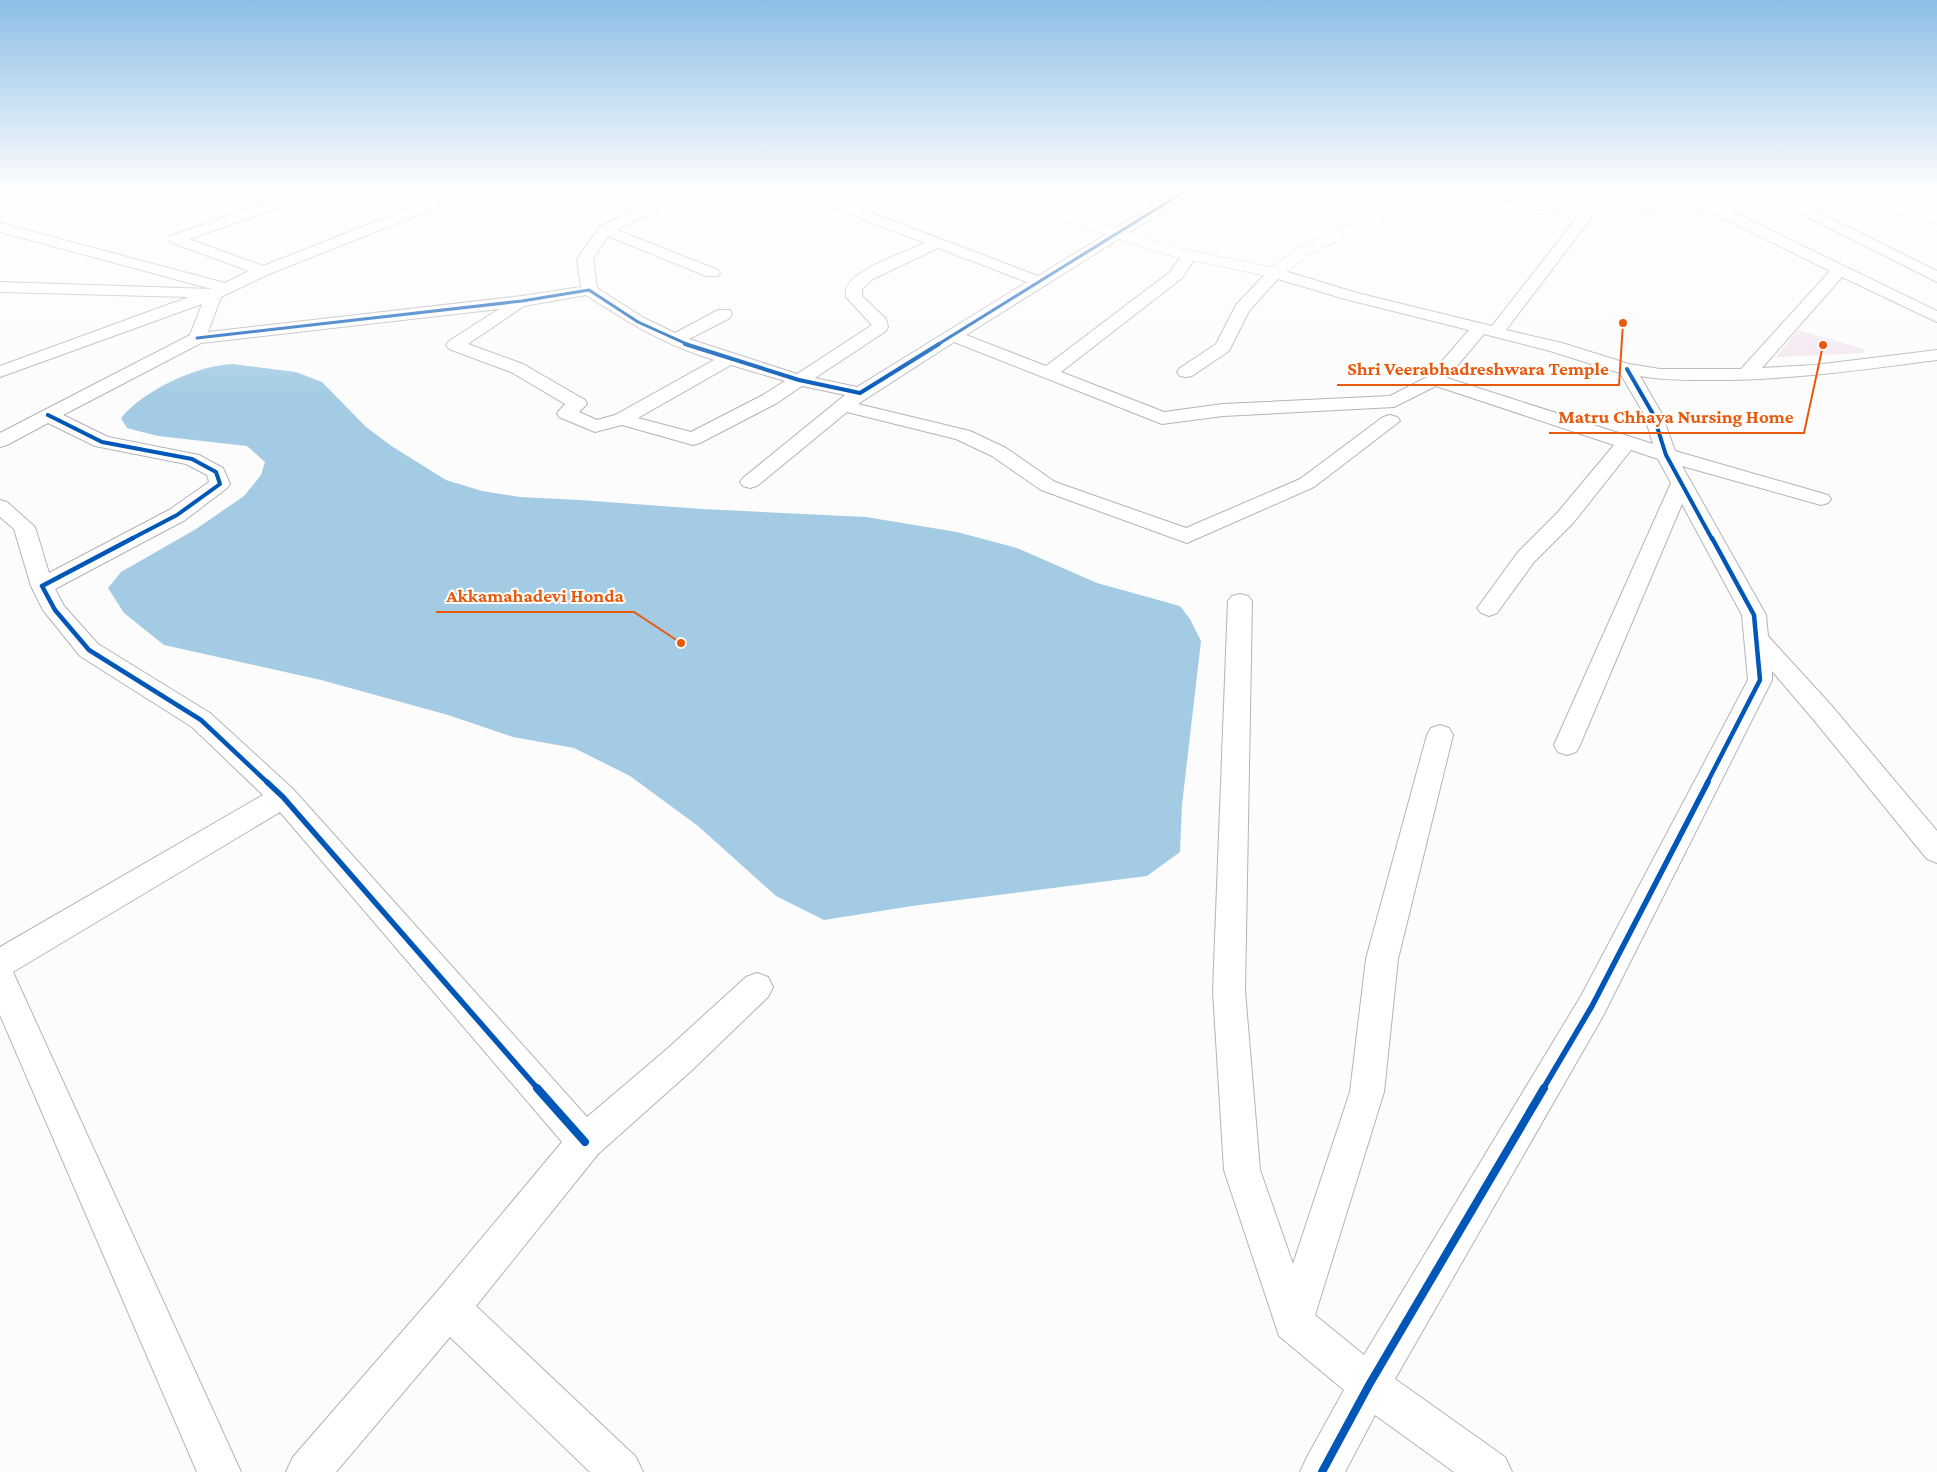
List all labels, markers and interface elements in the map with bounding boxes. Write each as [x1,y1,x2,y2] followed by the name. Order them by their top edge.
[1337,351,1619,385] callout: Shri Veerabhadreshwara Temple
[1347,358,1609,379] text: Shri Veerabhadreshwara Temple
[1549,399,1804,433] callout: Matru Chhaya Nursing Home
[1558,406,1794,427] text: Matru Chhaya Nursing Home
[436,578,634,612] callout: Akkamahadevi Honda
[445,585,625,606] text: Akkamahadevi Honda

